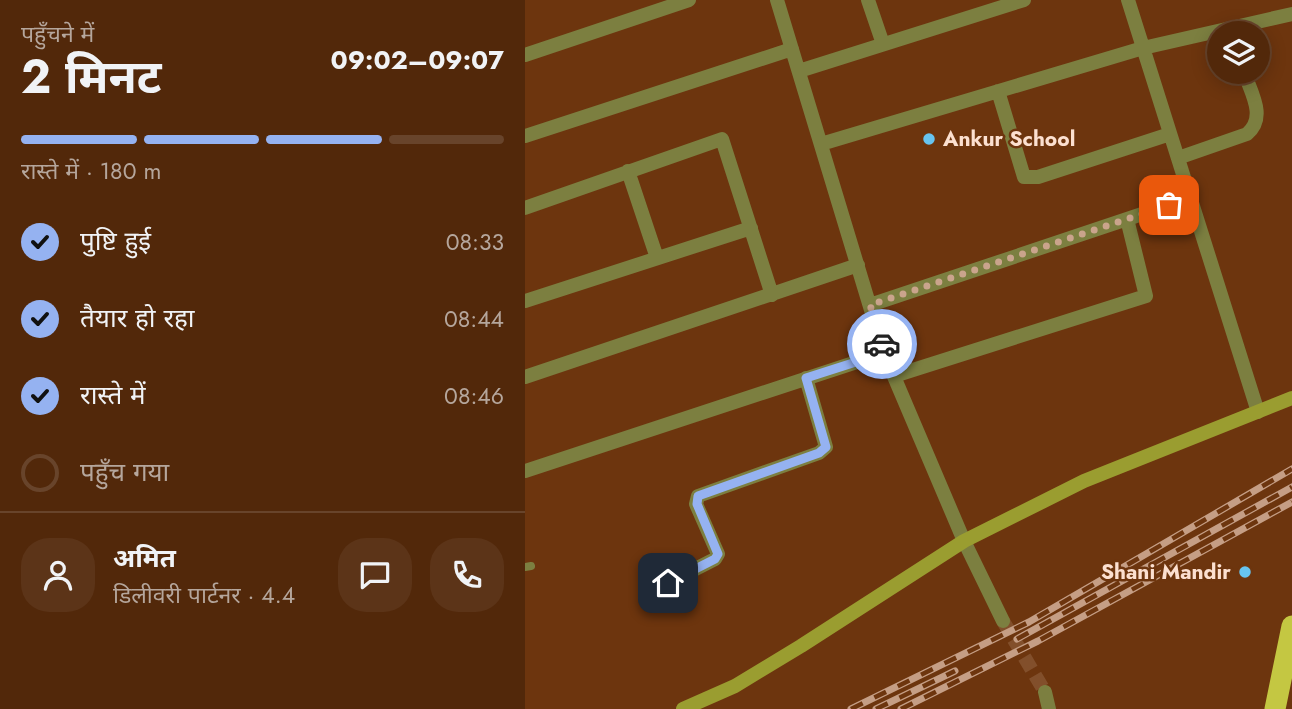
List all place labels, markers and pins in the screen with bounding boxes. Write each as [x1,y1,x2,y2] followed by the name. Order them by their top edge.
[942,124,1075,154] place label: Ankur School
[921,131,937,147] marker: Ankur School
[1139,175,1199,235] pin
[638,553,698,613] pin
[1101,557,1231,587] place label: Shani Mandir
[1237,564,1253,580] marker: Shani Mandir

